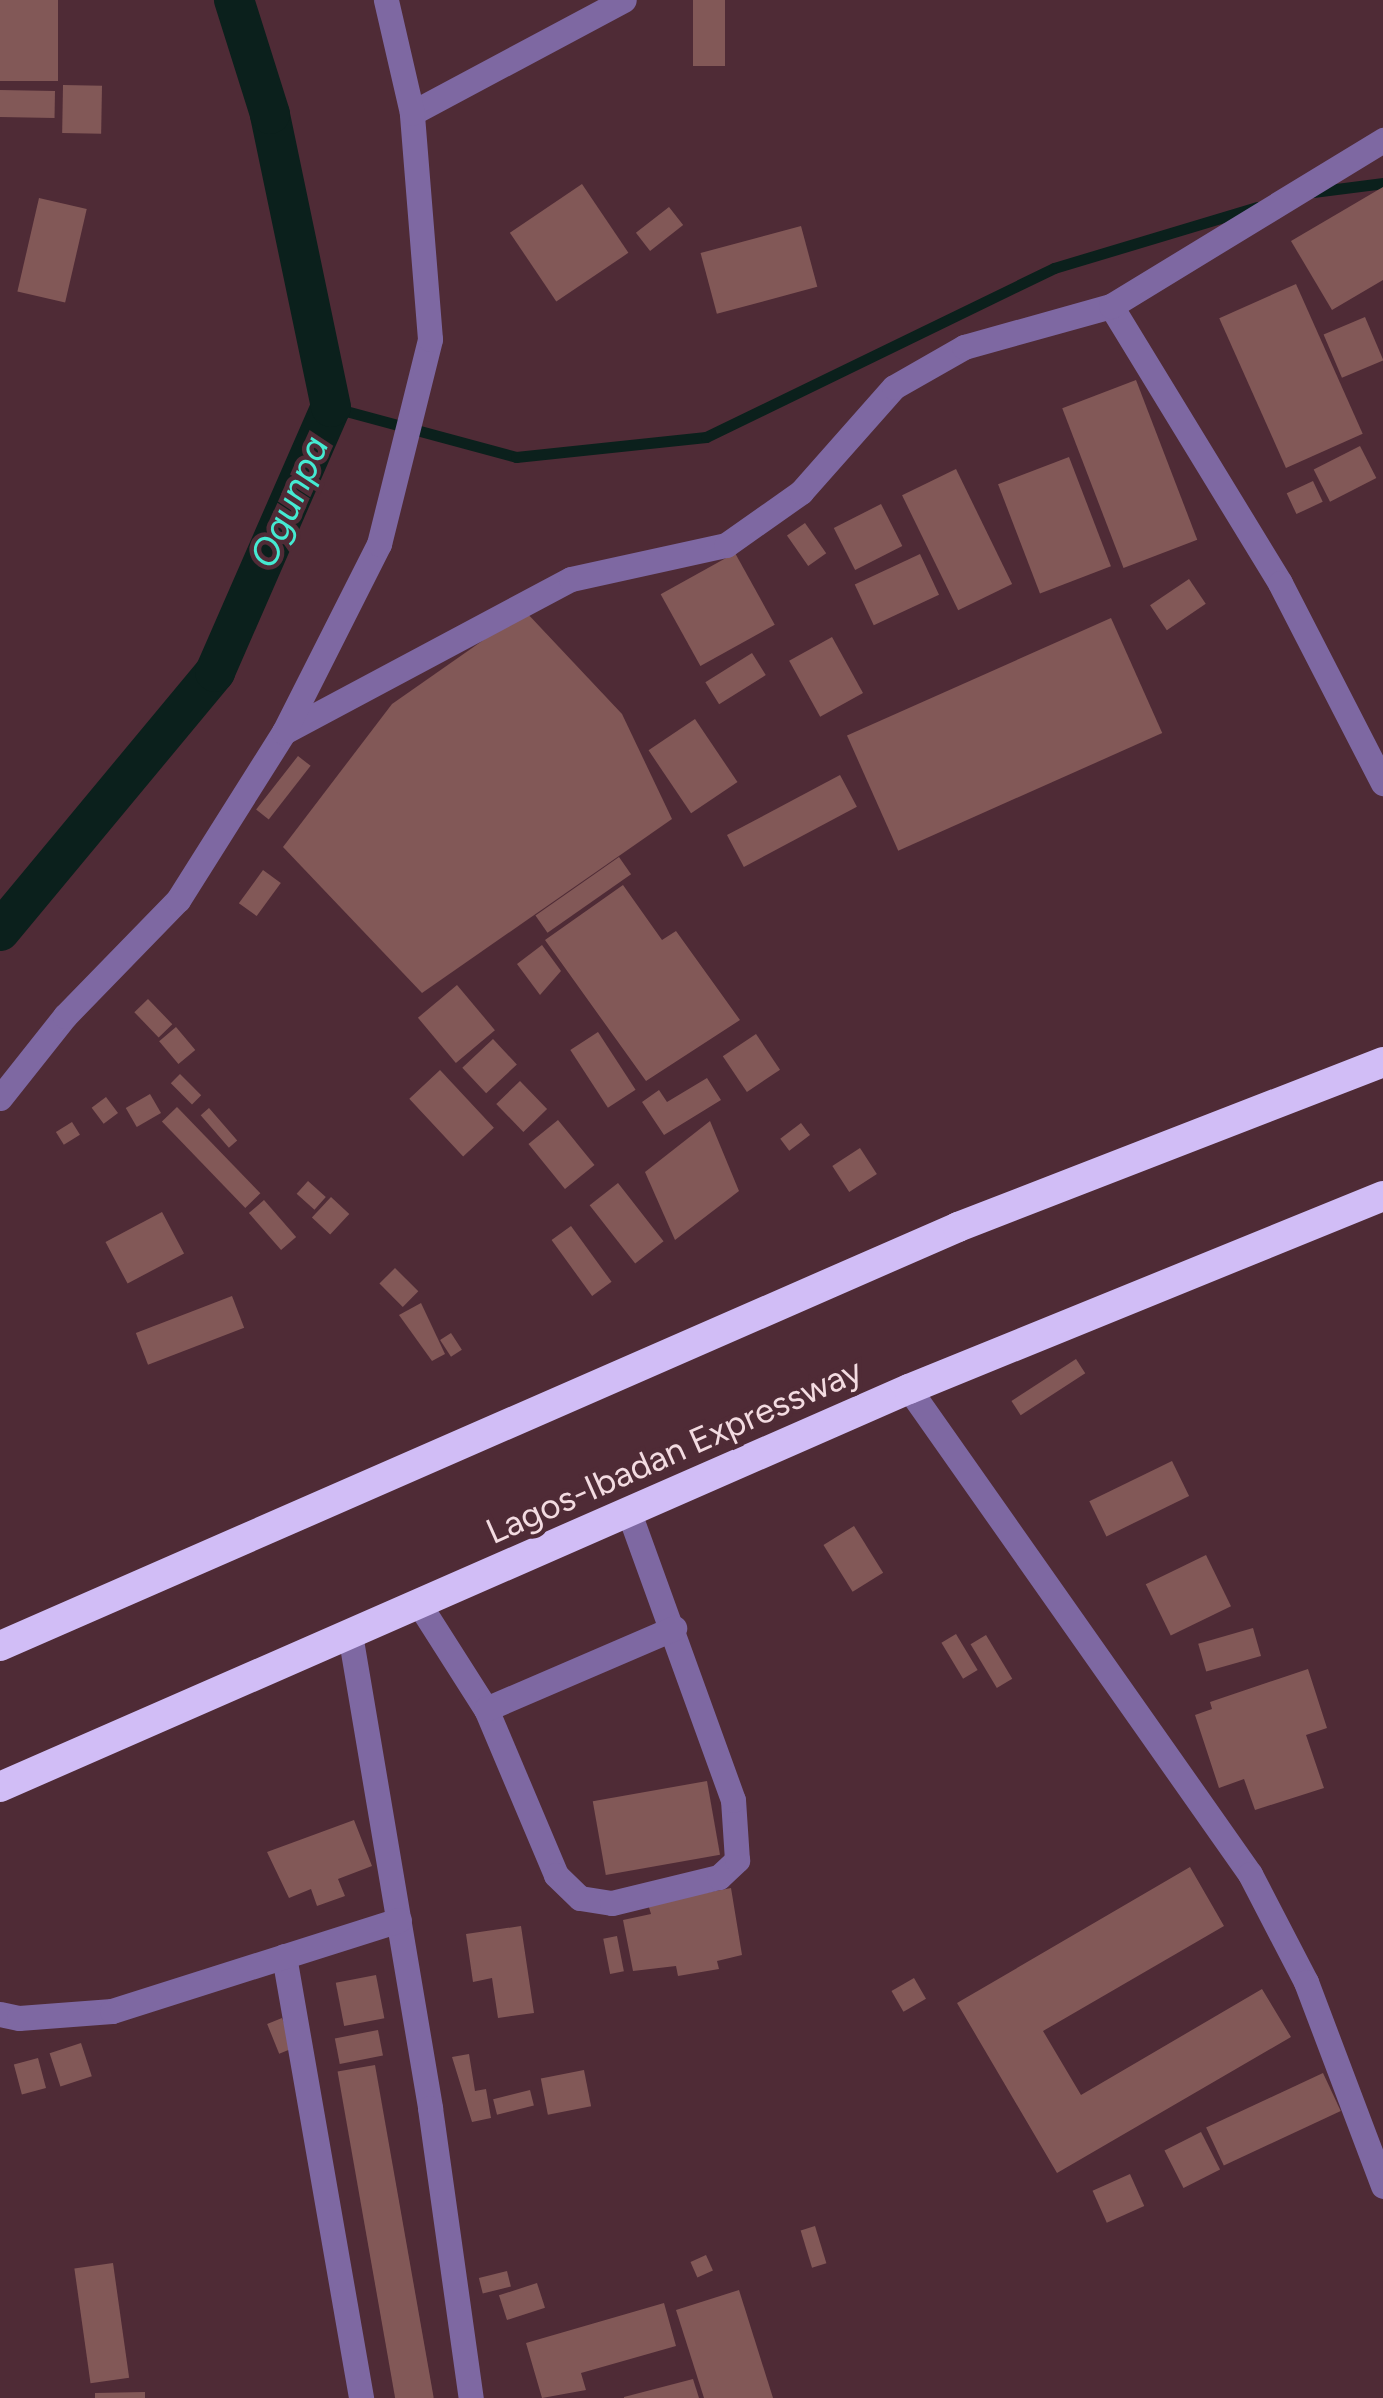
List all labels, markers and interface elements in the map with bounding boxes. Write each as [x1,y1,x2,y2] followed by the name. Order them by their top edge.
[241,429,339,575] water label: Ogunpa
[480,1349,868,1553] street label: Lagos-Ibadan Expressway

